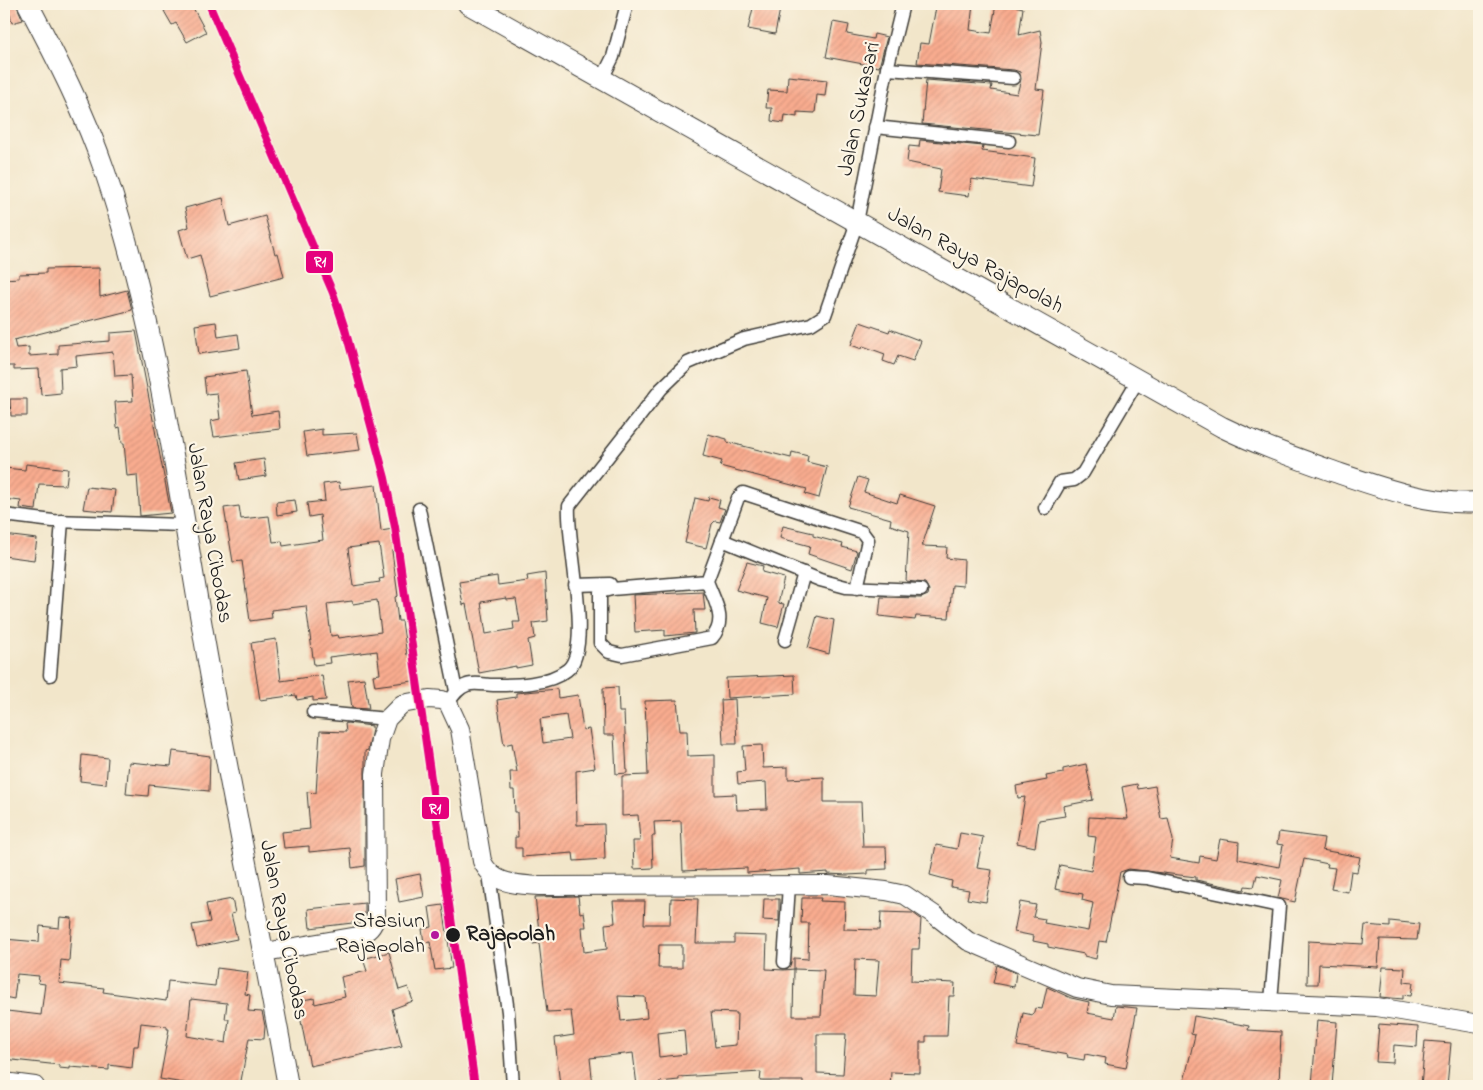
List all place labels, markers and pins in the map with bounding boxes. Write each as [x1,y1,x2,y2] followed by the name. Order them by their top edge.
[336,906,425,963] place label: Stasiun Rajapolah
[466,919,555,951] place label: Rajapolah
[444,926,462,944] marker: Rajapolah
[429,929,441,941] marker: Stasiun Rajapolah

